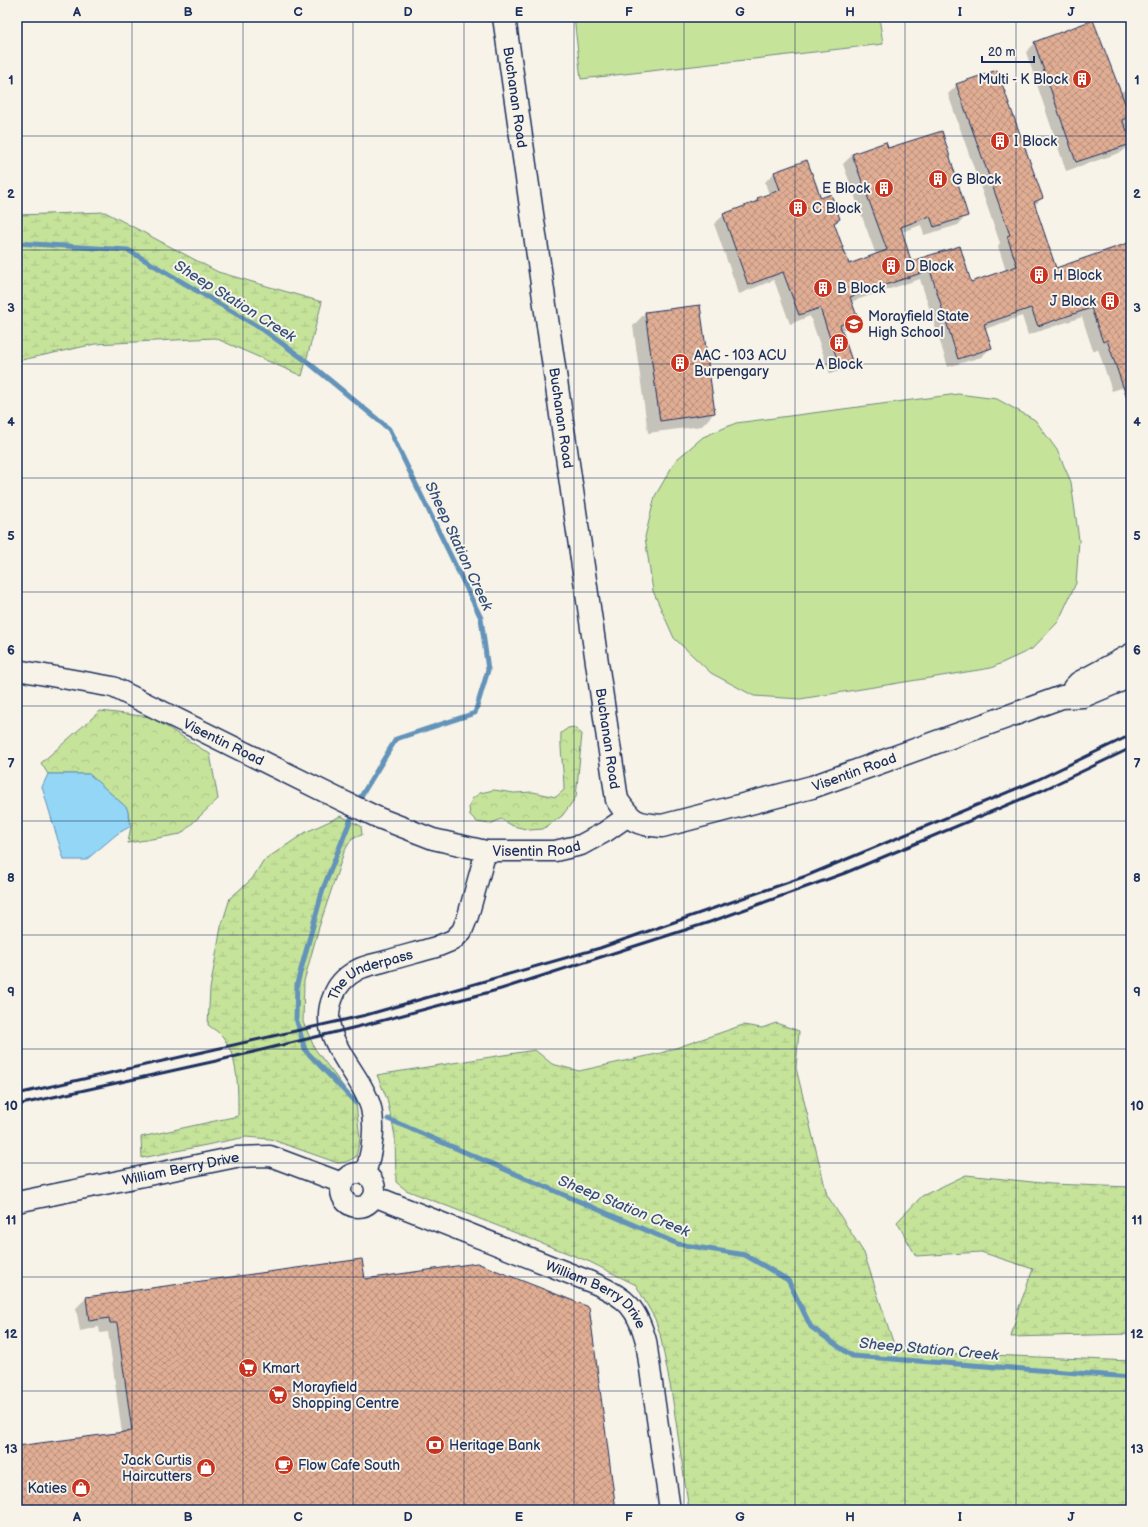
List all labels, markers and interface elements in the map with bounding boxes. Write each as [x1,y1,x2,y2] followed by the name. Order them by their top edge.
[72,4,81,20] text: A
[183,4,193,20] text: B
[293,4,303,20] text: C
[403,4,413,20] text: D
[515,4,524,20] text: E
[625,4,633,20] text: F
[735,4,745,20] text: G
[845,4,855,20] text: H
[958,4,962,20] text: I
[1067,4,1075,20] text: J
[982,38,1034,64] scale bar
[988,45,1015,60] text: 20 m
[499,46,531,149] street label: Buchanan Road
[1071,68,1093,90] building icon: Multi - K Block
[978,71,1068,88] place label: Multi - K Block
[8,72,14,88] text: 1
[1134,72,1140,88] text: 1
[989,130,1011,152] building icon: I Block
[1014,133,1057,150] place label: I Block
[927,168,949,190] building icon: G Block
[952,171,1001,188] place label: G Block
[873,177,895,199] building icon: E Block
[822,180,870,197] place label: E Block
[7,186,15,202] text: 2
[1133,186,1141,202] text: 2
[787,197,809,219] building icon: C Block
[812,200,861,217] place label: C Block
[880,255,902,277] building icon: D Block
[170,256,300,347] water label: Sheep Station Creek
[905,258,954,275] place label: D Block
[1028,264,1050,286] building icon: H Block
[1053,267,1102,284] place label: H Block
[812,277,834,299] building icon: B Block
[837,280,885,297] place label: B Block
[1099,290,1121,312] building icon: J Block
[1050,293,1096,310] place label: J Block
[7,300,15,316] text: 3
[1133,300,1141,316] text: 3
[868,308,969,341] place label: Morayfield State High School
[843,313,865,335] school or university icon: Morayfield State High School
[828,332,850,354] building icon: A Block
[694,347,787,380] place label: AAC - 103 ACU Burpengary
[669,352,691,374] building icon: AAC - 103 ACU Burpengary
[815,356,863,373] place label: A Block
[545,366,577,470] street label: Buchanan Road
[7,414,15,430] text: 4
[1133,414,1141,430] text: 4
[420,479,497,614] water label: Sheep Station Creek
[7,528,15,544] text: 5
[1133,528,1141,544] text: 5
[7,642,15,658] text: 6
[1133,642,1141,658] text: 6
[592,687,623,790] street label: Buchanan Road
[180,715,267,770] street label: Visentin Road
[810,749,899,795] street label: Visentin Road
[7,756,15,772] text: 7
[1133,756,1141,772] text: 7
[493,837,582,860] street label: Visentin Road
[7,870,15,886] text: 8
[1133,870,1141,886] text: 8
[325,946,415,1002] street label: The Underpass
[7,984,15,1000] text: 9
[1133,984,1141,1000] text: 9
[4,1098,18,1114] text: 10
[1130,1098,1144,1114] text: 10
[121,1149,241,1189] street label: William Berry Drive
[555,1171,693,1242] water label: Sheep Station Creek
[6,1212,16,1228] text: 11
[1132,1212,1142,1228] text: 11
[543,1257,649,1331] street label: William Berry Drive
[4,1326,18,1342] text: 12
[1130,1326,1144,1342] text: 12
[858,1334,1000,1365] water label: Sheep Station Creek
[237,1357,259,1379] supermarket icon: Kmart
[262,1360,301,1377] place label: Kmart
[292,1379,399,1412] place label: Morayfield Shopping Centre
[267,1384,289,1406] supermarket icon: Morayfield Shopping Centre
[424,1434,446,1456] bank icon: Heritage Bank
[449,1437,540,1454] place label: Heritage Bank
[4,1441,18,1457] text: 13
[1130,1441,1144,1457] text: 13
[121,1452,192,1485] place label: Jack Curtis Haircutters
[273,1454,295,1476] cafe icon: Flow Cafe South
[195,1457,217,1479] shop icon: Jack Curtis Haircutters
[298,1457,400,1474] place label: Flow Cafe South
[70,1477,92,1499] shop icon: Katies
[27,1480,67,1497] place label: Katies
[72,1509,81,1525] text: A
[183,1509,193,1525] text: B
[293,1509,303,1525] text: C
[403,1509,413,1525] text: D
[515,1509,524,1525] text: E
[625,1509,633,1525] text: F
[735,1509,745,1525] text: G
[845,1509,855,1525] text: H
[958,1509,962,1525] text: I
[1067,1509,1075,1525] text: J

